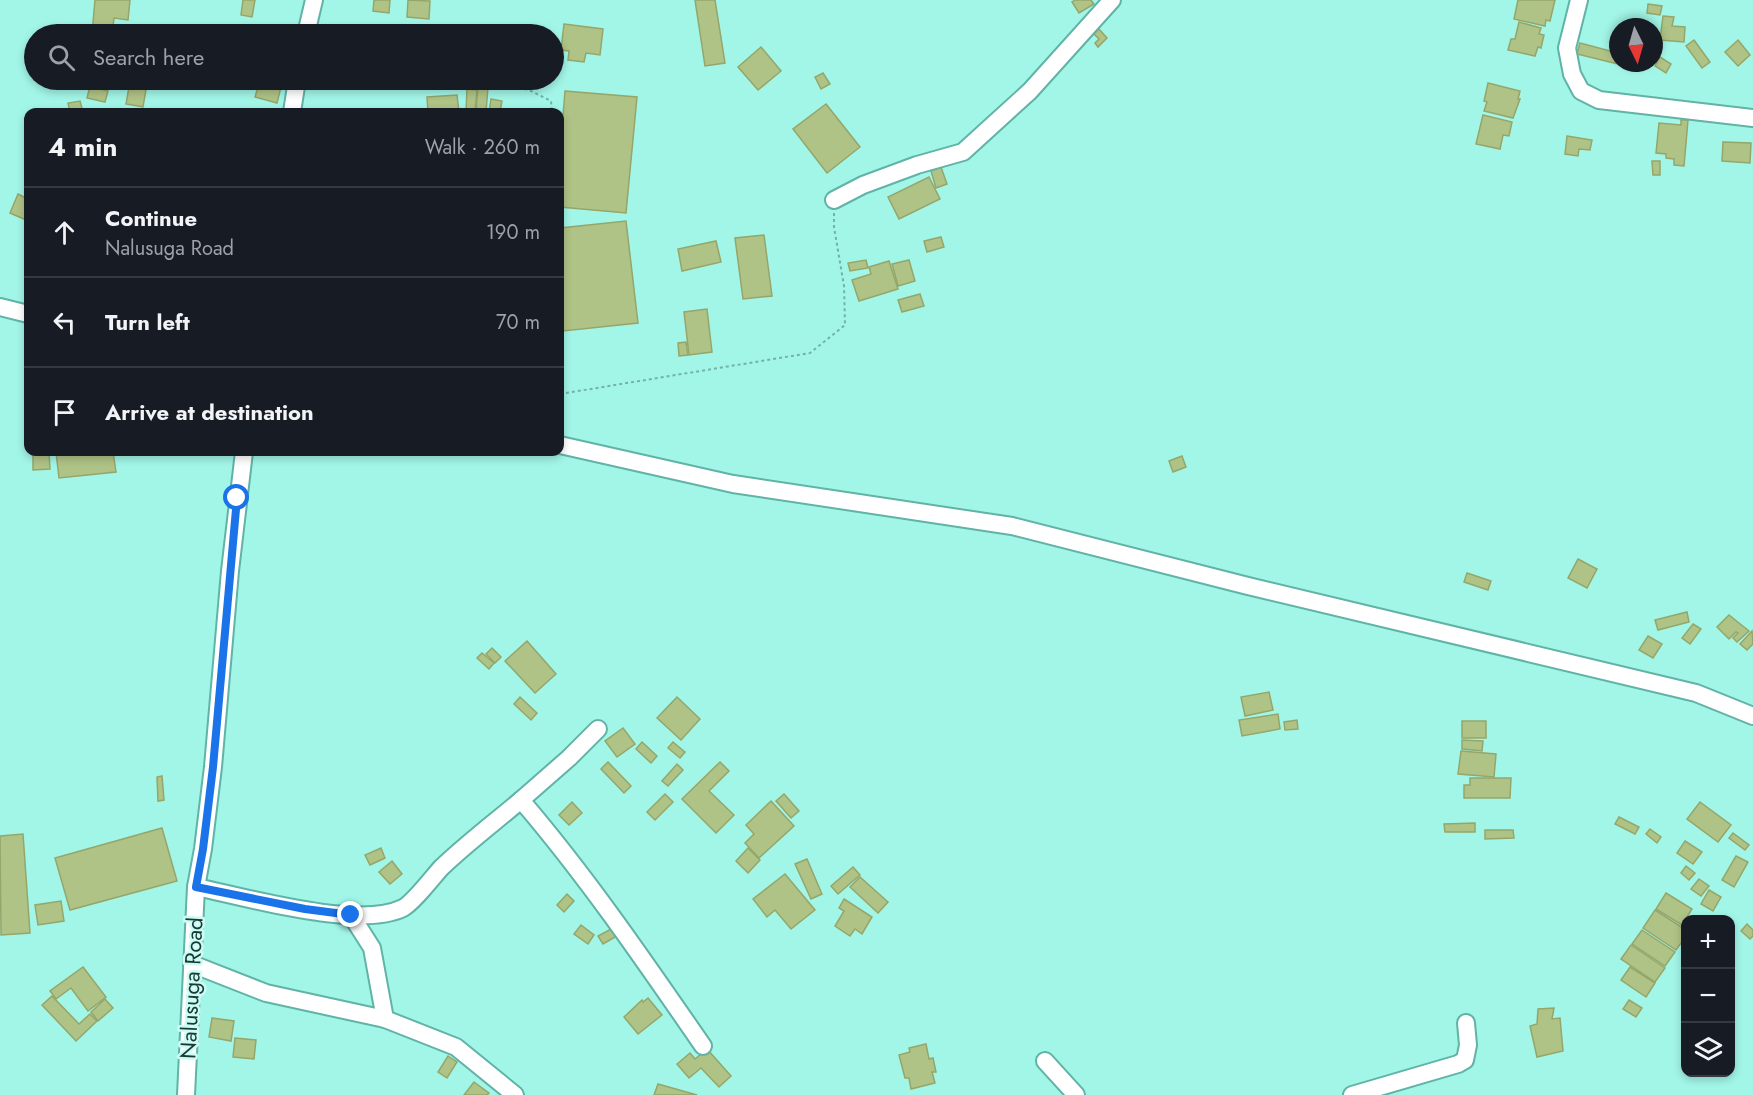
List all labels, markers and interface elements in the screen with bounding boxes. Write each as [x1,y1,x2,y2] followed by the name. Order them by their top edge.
[1609,18,1663,72] north arrow
[24,24,564,90] search box
[45,41,78,74] icon: search
[93,41,204,73] text: Search here
[48,128,117,166] text: 4 min
[425,133,540,162] text: Walk · 260 m
[105,202,197,234] text: Continue
[48,216,81,249] icon: ahead
[486,218,540,247] text: 190 m
[105,234,234,263] text: Nalusuga Road
[48,306,81,339] icon: left
[105,306,190,338] text: Turn left
[496,308,540,337] text: 70 m
[48,396,81,429] icon: arrive
[105,396,314,428] text: Arrive at destination
[223,484,249,510] route start
[337,901,363,927] route end
[1681,915,1735,1077] map controls
[1681,915,1735,969] button: +
[171,916,211,1060] street label: Nalusuga Road
[1681,969,1735,1023] button: −
[1681,1023,1735,1077] button: layers

